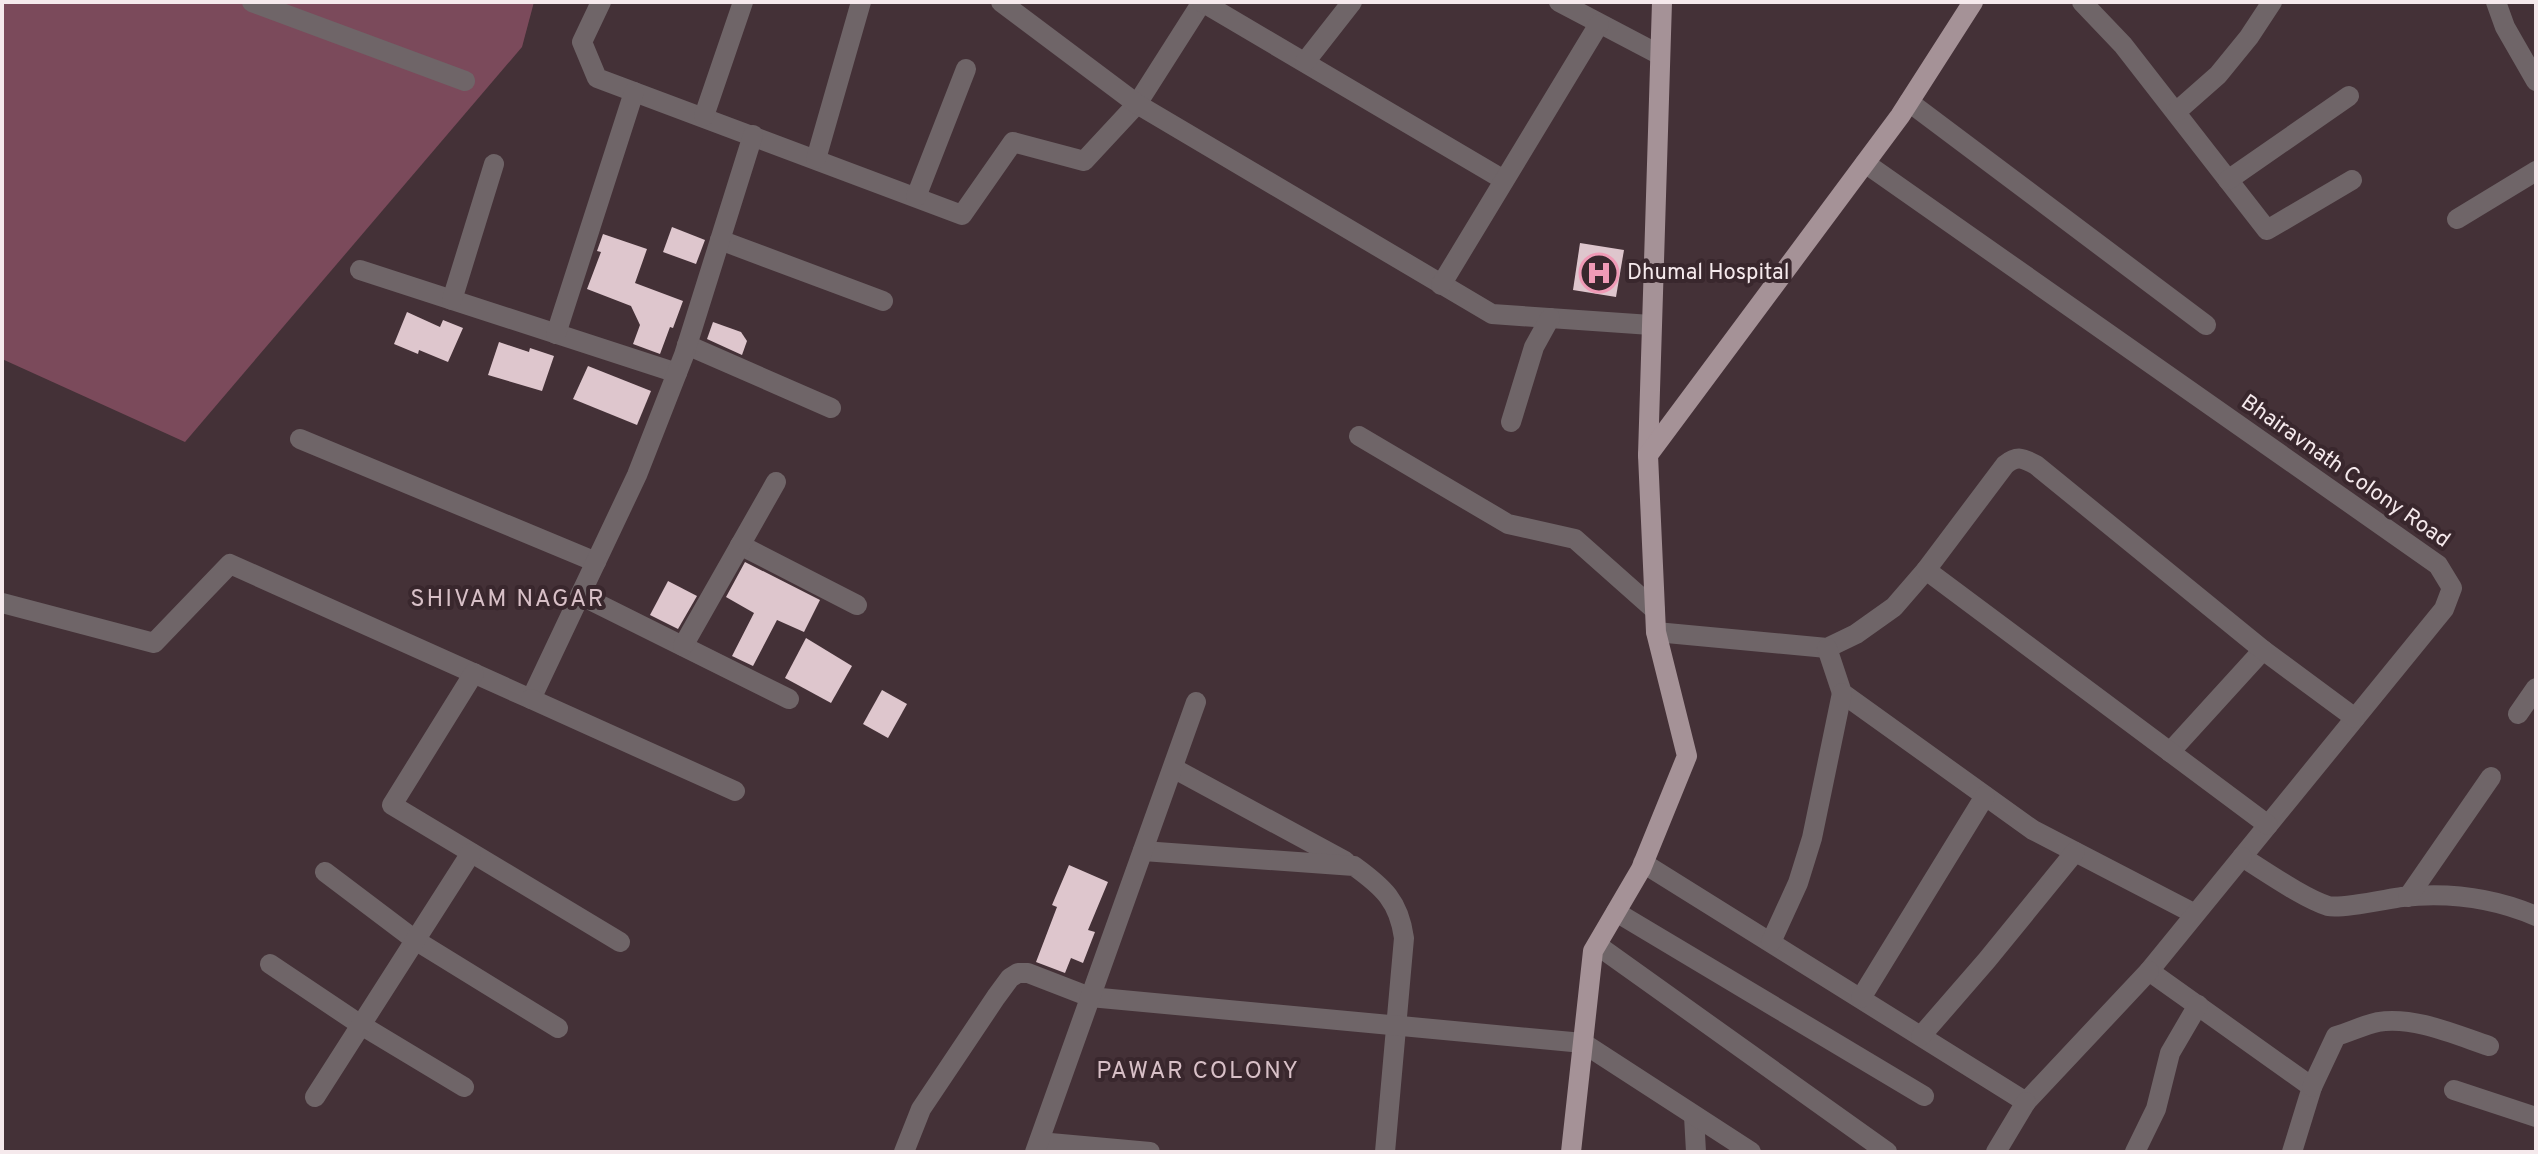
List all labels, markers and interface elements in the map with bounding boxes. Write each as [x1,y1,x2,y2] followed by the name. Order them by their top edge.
[1578,252,1620,294] hospital icon: Dhumal Hospital
[1627,260,1789,287] place label: Dhumal Hospital
[2235,390,2455,554] street label: Bhairavnath Colony Road
[410,585,606,615] district label: SHIVAM NAGAR
[1096,1057,1300,1087] district label: PAWAR COLONY

